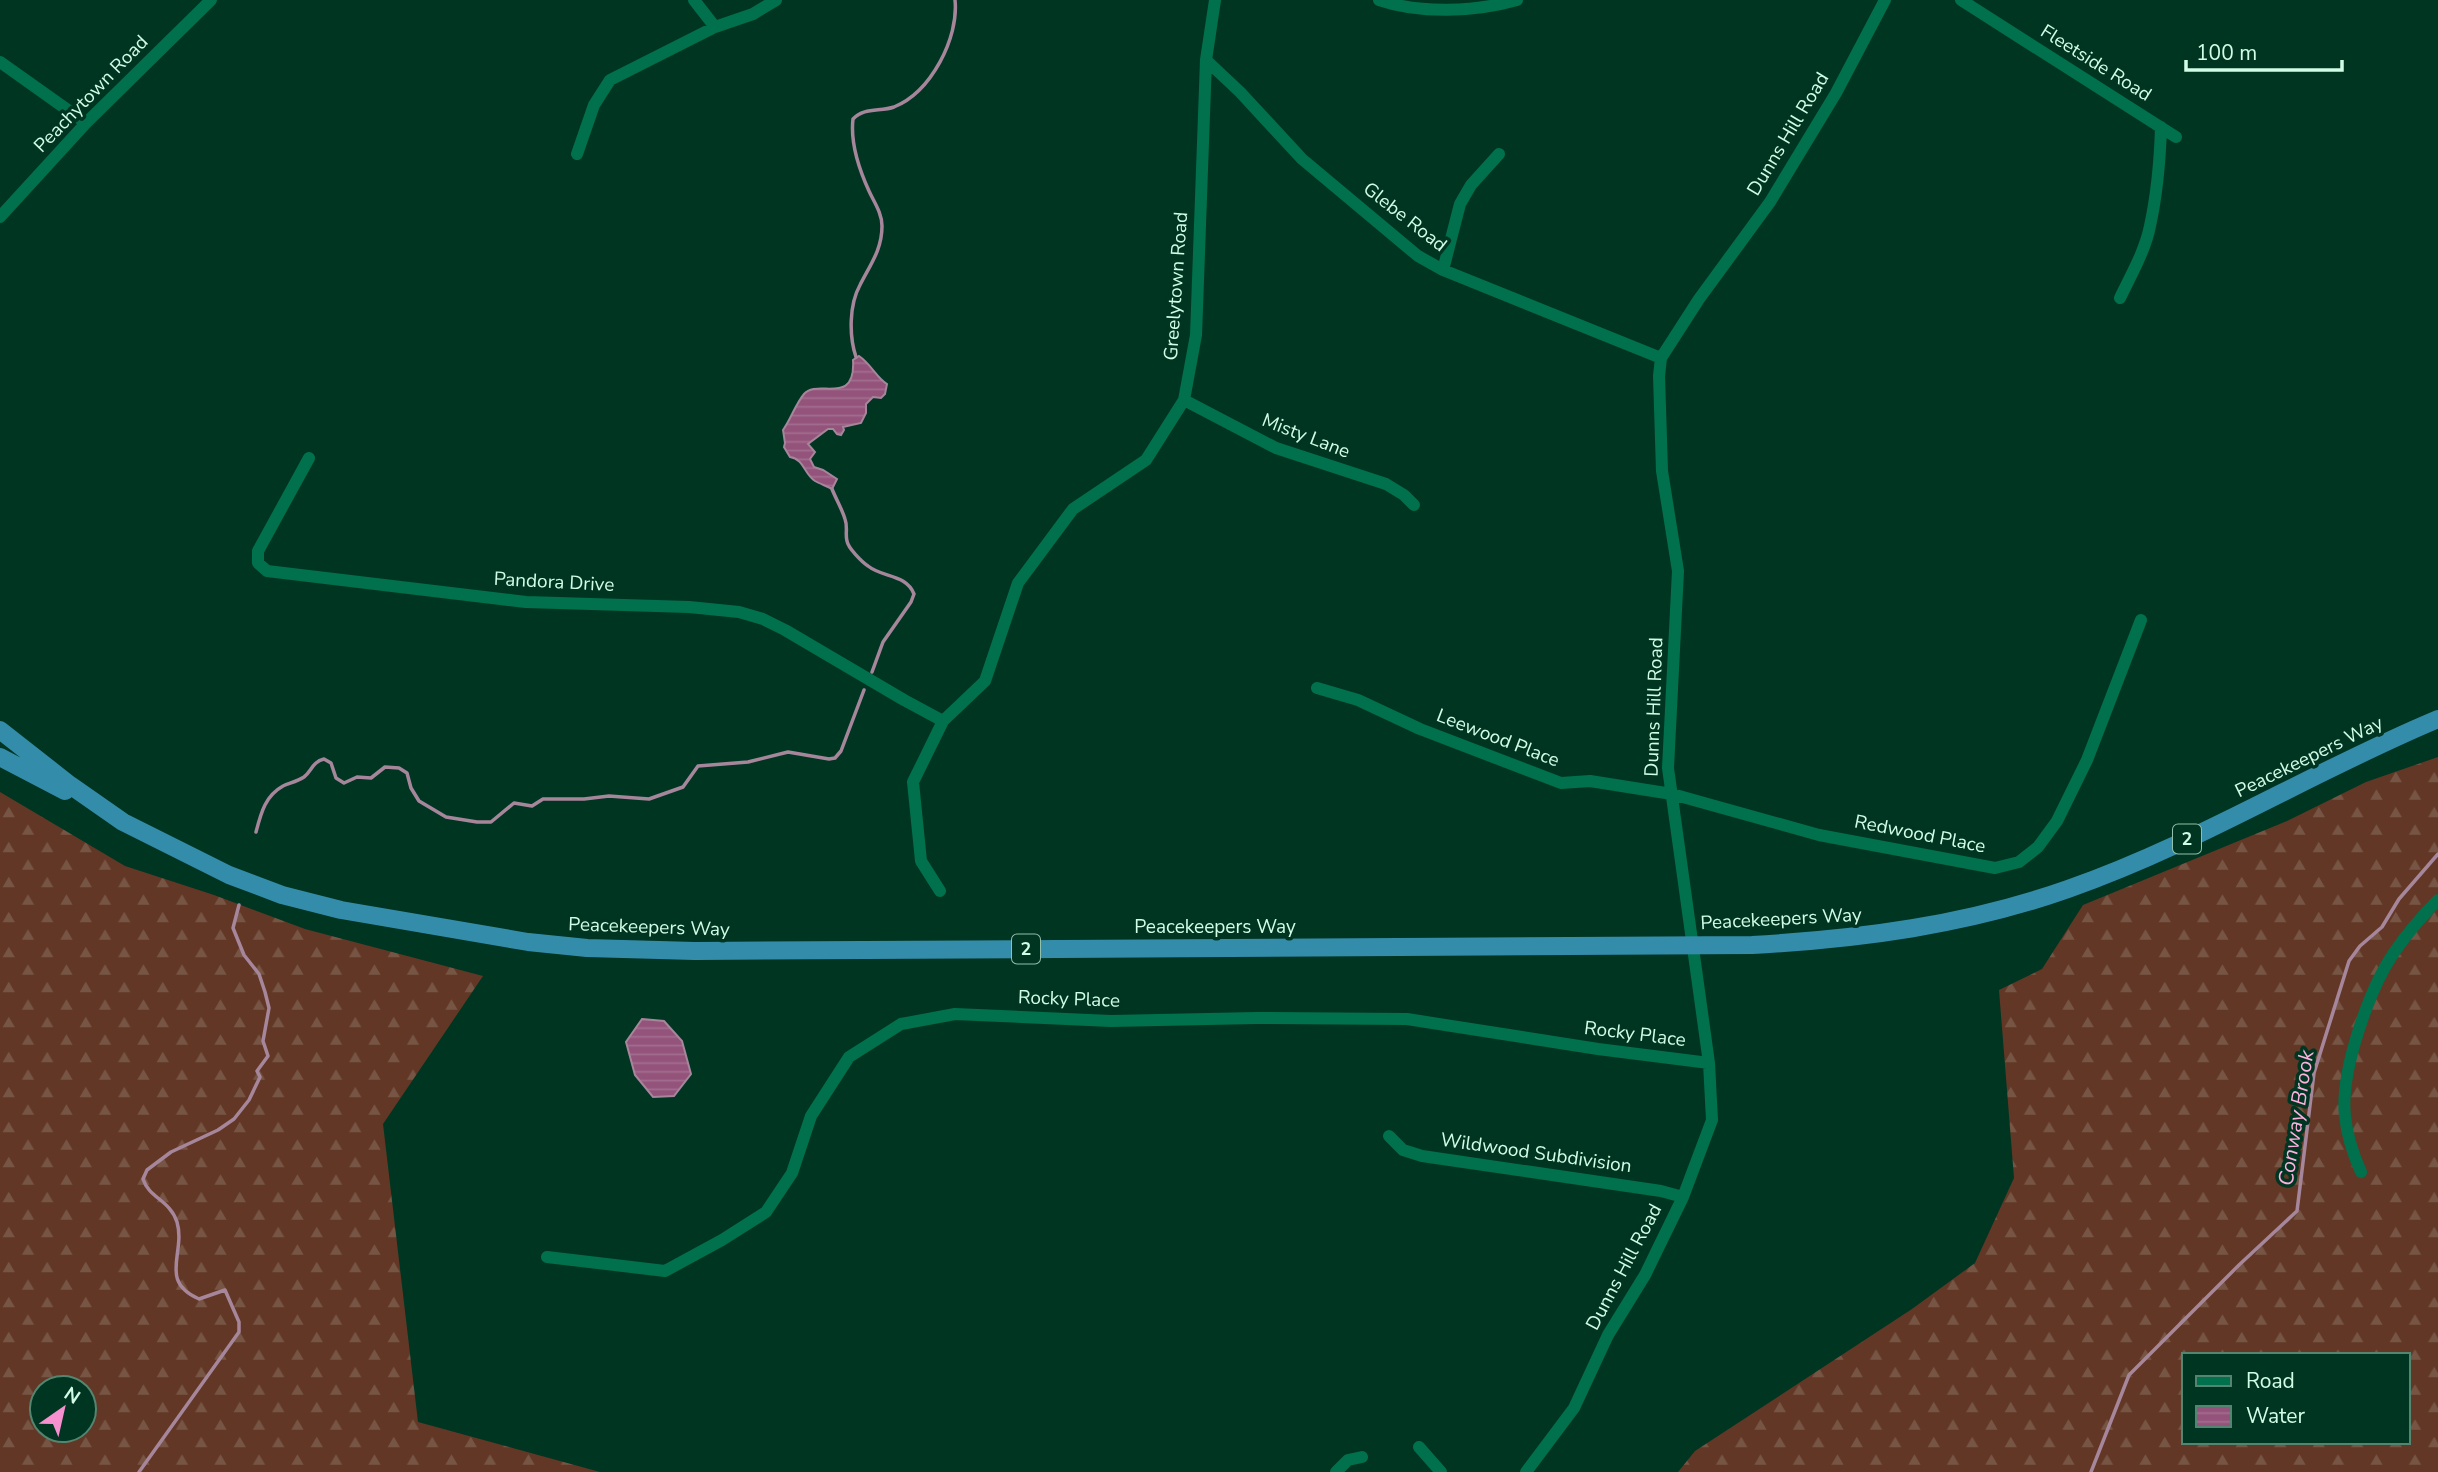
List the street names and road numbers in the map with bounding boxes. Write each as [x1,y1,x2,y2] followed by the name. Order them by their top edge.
[2035,18,2157,108] street label: Fleetside Road
[28,30,154,158] street label: Peachytown Road
[1741,67,1835,201] street label: Dunns Hill Road
[1358,176,1452,258] street label: Glebe Road
[1158,211,1194,361] street label: Greelytown Road
[1258,407,1354,465] street label: Misty Lane
[493,566,615,598] street label: Pandora Drive
[1639,637,1669,777] street label: Dunns Hill Road
[1433,703,1563,773] street label: Leewood Place
[2231,710,2387,804] street label: Peacekeepers Way
[1852,809,1988,859] street label: Redwood Place
[2173,824,2201,854] road number: 2
[1700,902,1863,936] street label: Peacekeepers Way
[568,911,730,943] street label: Peacekeepers Way
[1134,914,1296,940] street label: Peacekeepers Way
[1012,934,1040,964] road number: 2
[1018,984,1120,1014] street label: Rocky Place
[1583,1015,1687,1053] street label: Rocky Place
[1439,1127,1633,1179] street label: Wildwood Subdivision
[1580,1199,1668,1335] street label: Dunns Hill Road

